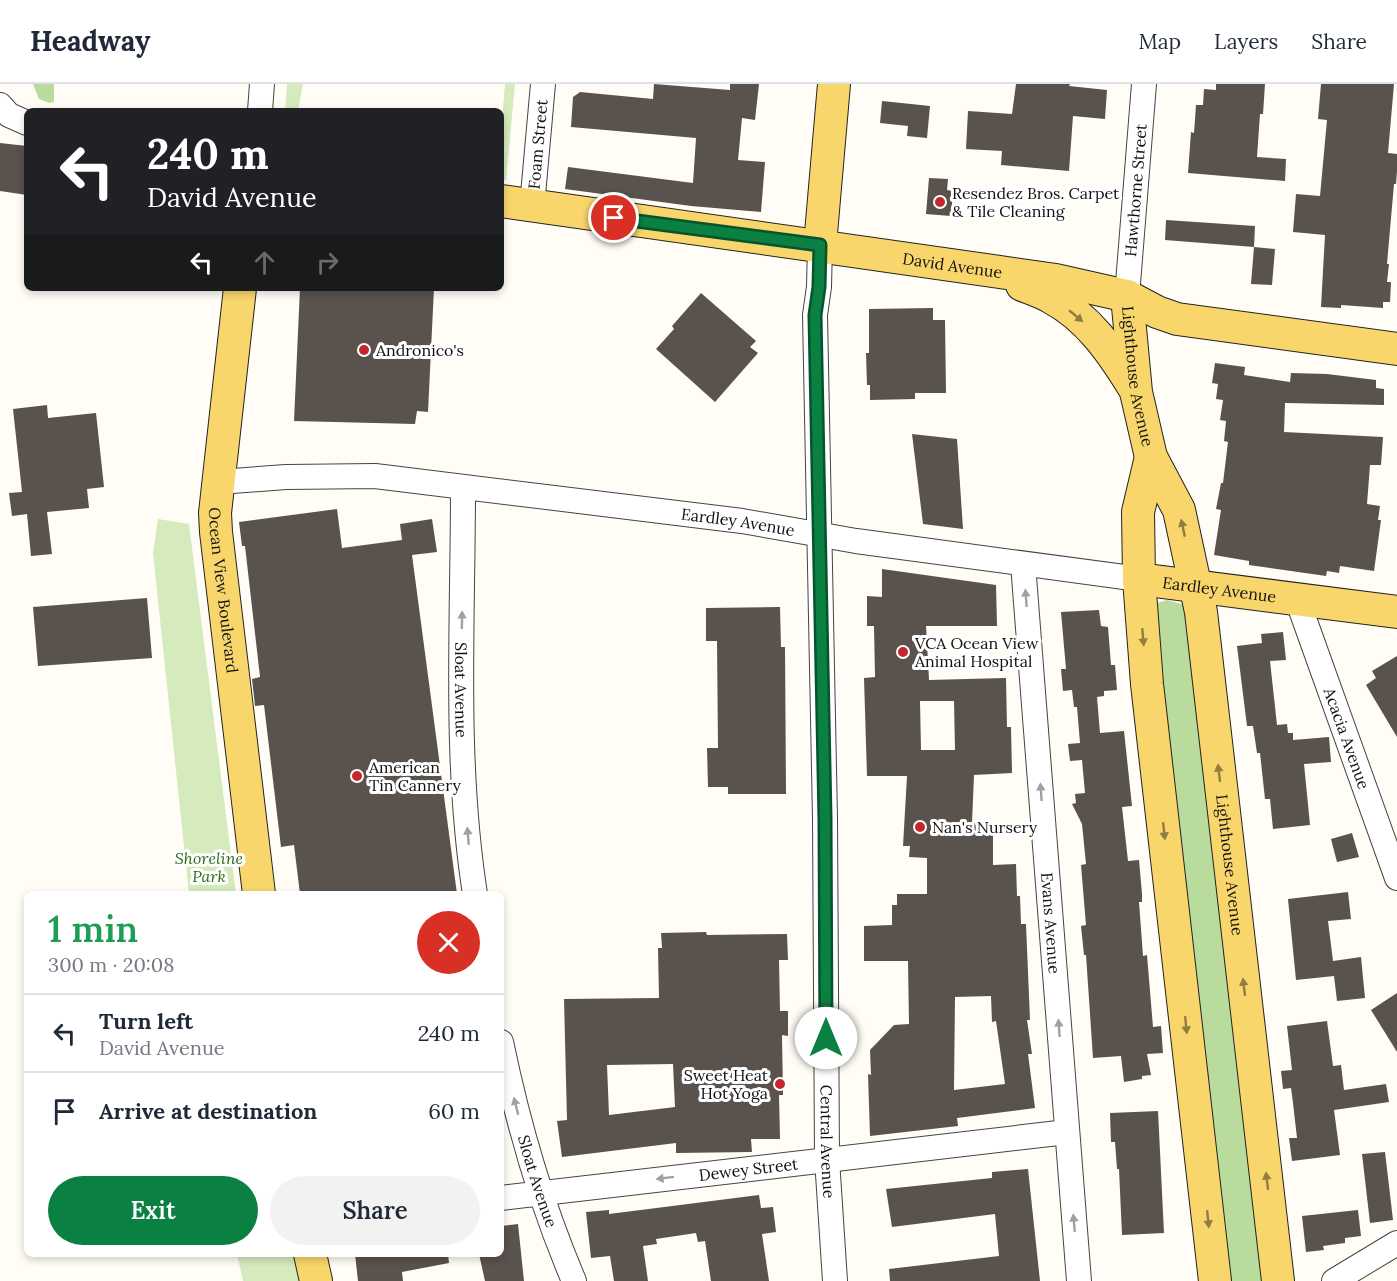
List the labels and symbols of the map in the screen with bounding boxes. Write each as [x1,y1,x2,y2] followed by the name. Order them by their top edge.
[524,98,552,190] street label: Foam Street
[1120,122,1151,258] street label: Hawthorne Street
[952,183,1120,221] place label: Resendez Bros. Carpet & Tile Cleaning
[588,192,639,243] pin
[933,195,947,209] marker: Resendez Bros. Carpet & Tile Cleaning
[901,248,1004,282] street label: David Avenue
[1118,305,1158,449] street label: Lighthouse Avenue
[1068,309,1083,322] one-way arrow
[375,340,464,360] place label: Andronico's
[357,343,371,357] marker: Andronico's
[680,504,797,540] street label: Eardley Avenue
[205,507,243,675] street label: Ocean View Boulevard
[1177,519,1187,537] one-way arrow
[1161,572,1278,607] street label: Eardley Avenue
[1021,588,1031,607] one-way arrow
[457,611,467,630] one-way arrow
[1138,628,1148,647] one-way arrow
[914,633,1039,671] place label: VCA Ocean View Animal Hospital
[451,642,472,738] street label: Sloat Avenue
[896,645,910,659] marker: VCA Ocean View Animal Hospital
[1319,684,1374,792] street label: Acacia Avenue
[368,757,461,795] place label: American Tin Cannery
[1215,763,1224,782] one-way arrow
[350,769,364,783] marker: American Tin Cannery
[1036,782,1045,801] one-way arrow
[1212,793,1248,937] street label: Lighthouse Avenue
[932,817,1038,837] place label: Nan's Nursery
[913,820,927,834] marker: Nan's Nursery
[1159,822,1169,841] one-way arrow
[463,826,473,845] one-way arrow
[175,848,244,886] park label: Shoreline Park
[1037,871,1065,975] street label: Evans Avenue
[1240,978,1249,997] one-way arrow
[794,1006,858,1070] position arrow
[1181,1016,1191,1035] one-way arrow
[1054,1019,1064,1038] one-way arrow
[684,1065,769,1103] place label: Sweet Heat Hot Yoga
[773,1077,787,1091] marker: Sweet Heat Hot Yoga
[817,1085,840,1199] street label: Central Avenue
[511,1097,521,1115] one-way arrow
[514,1133,562,1230] street label: Sloat Avenue
[698,1153,800,1185] street label: Dewey Street
[1262,1172,1272,1191] one-way arrow
[655,1173,674,1183] one-way arrow
[1203,1209,1212,1228] one-way arrow
[1069,1213,1079,1232] one-way arrow

